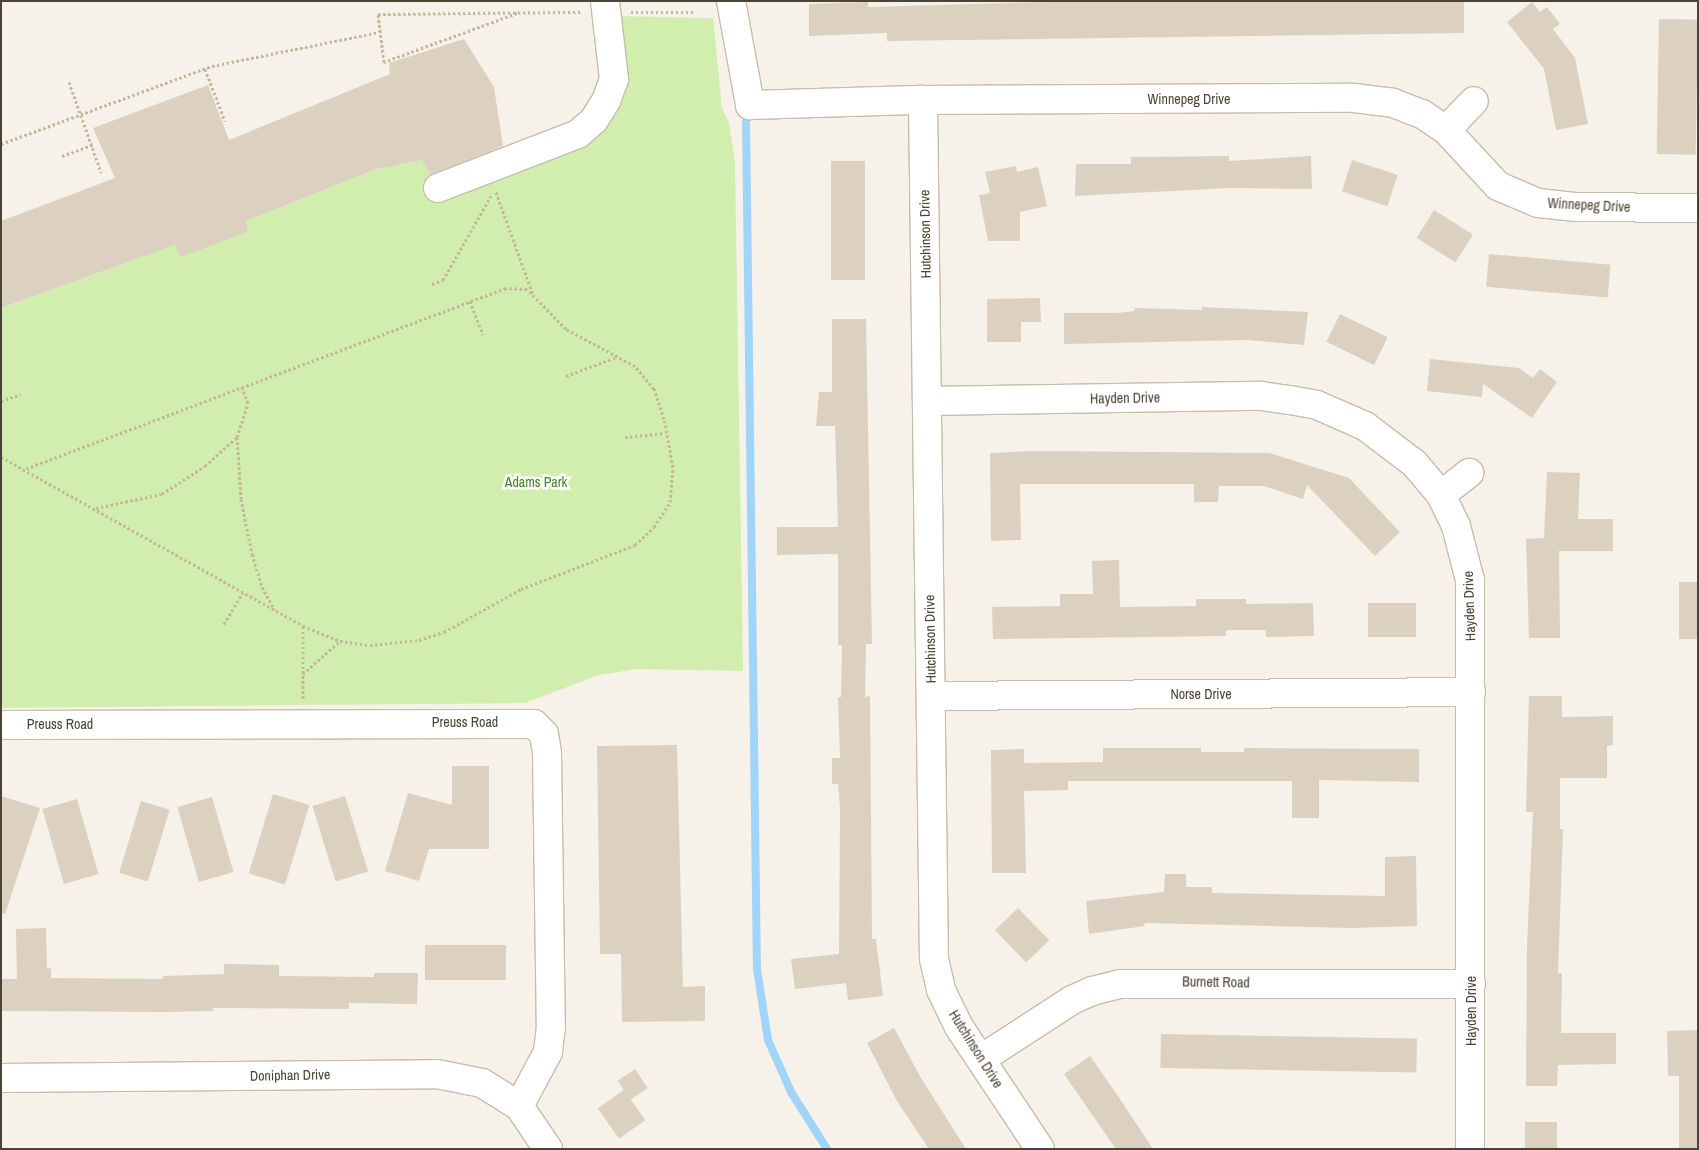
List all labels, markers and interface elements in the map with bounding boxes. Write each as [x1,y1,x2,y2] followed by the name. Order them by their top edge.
[1148,91,1230,107] street label: Winnepeg Drive
[916,190,934,278] street label: Hutchinson Drive
[1547,194,1631,216] street label: Winnepeg Drive
[1090,389,1160,407] street label: Hayden Drive
[505,474,567,490] park label: Adams Park
[1459,571,1479,641] street label: Hayden Drive
[921,595,939,683] street label: Hutchinson Drive
[1170,686,1232,702] street label: Norse Drive
[432,714,498,730] street label: Preuss Road
[27,716,93,732] street label: Preuss Road
[1182,973,1250,991] street label: Burnett Road
[1463,976,1479,1046] street label: Hayden Drive
[945,1007,1007,1091] street label: Hutchinson Drive
[250,1066,330,1084] street label: Doniphan Drive

